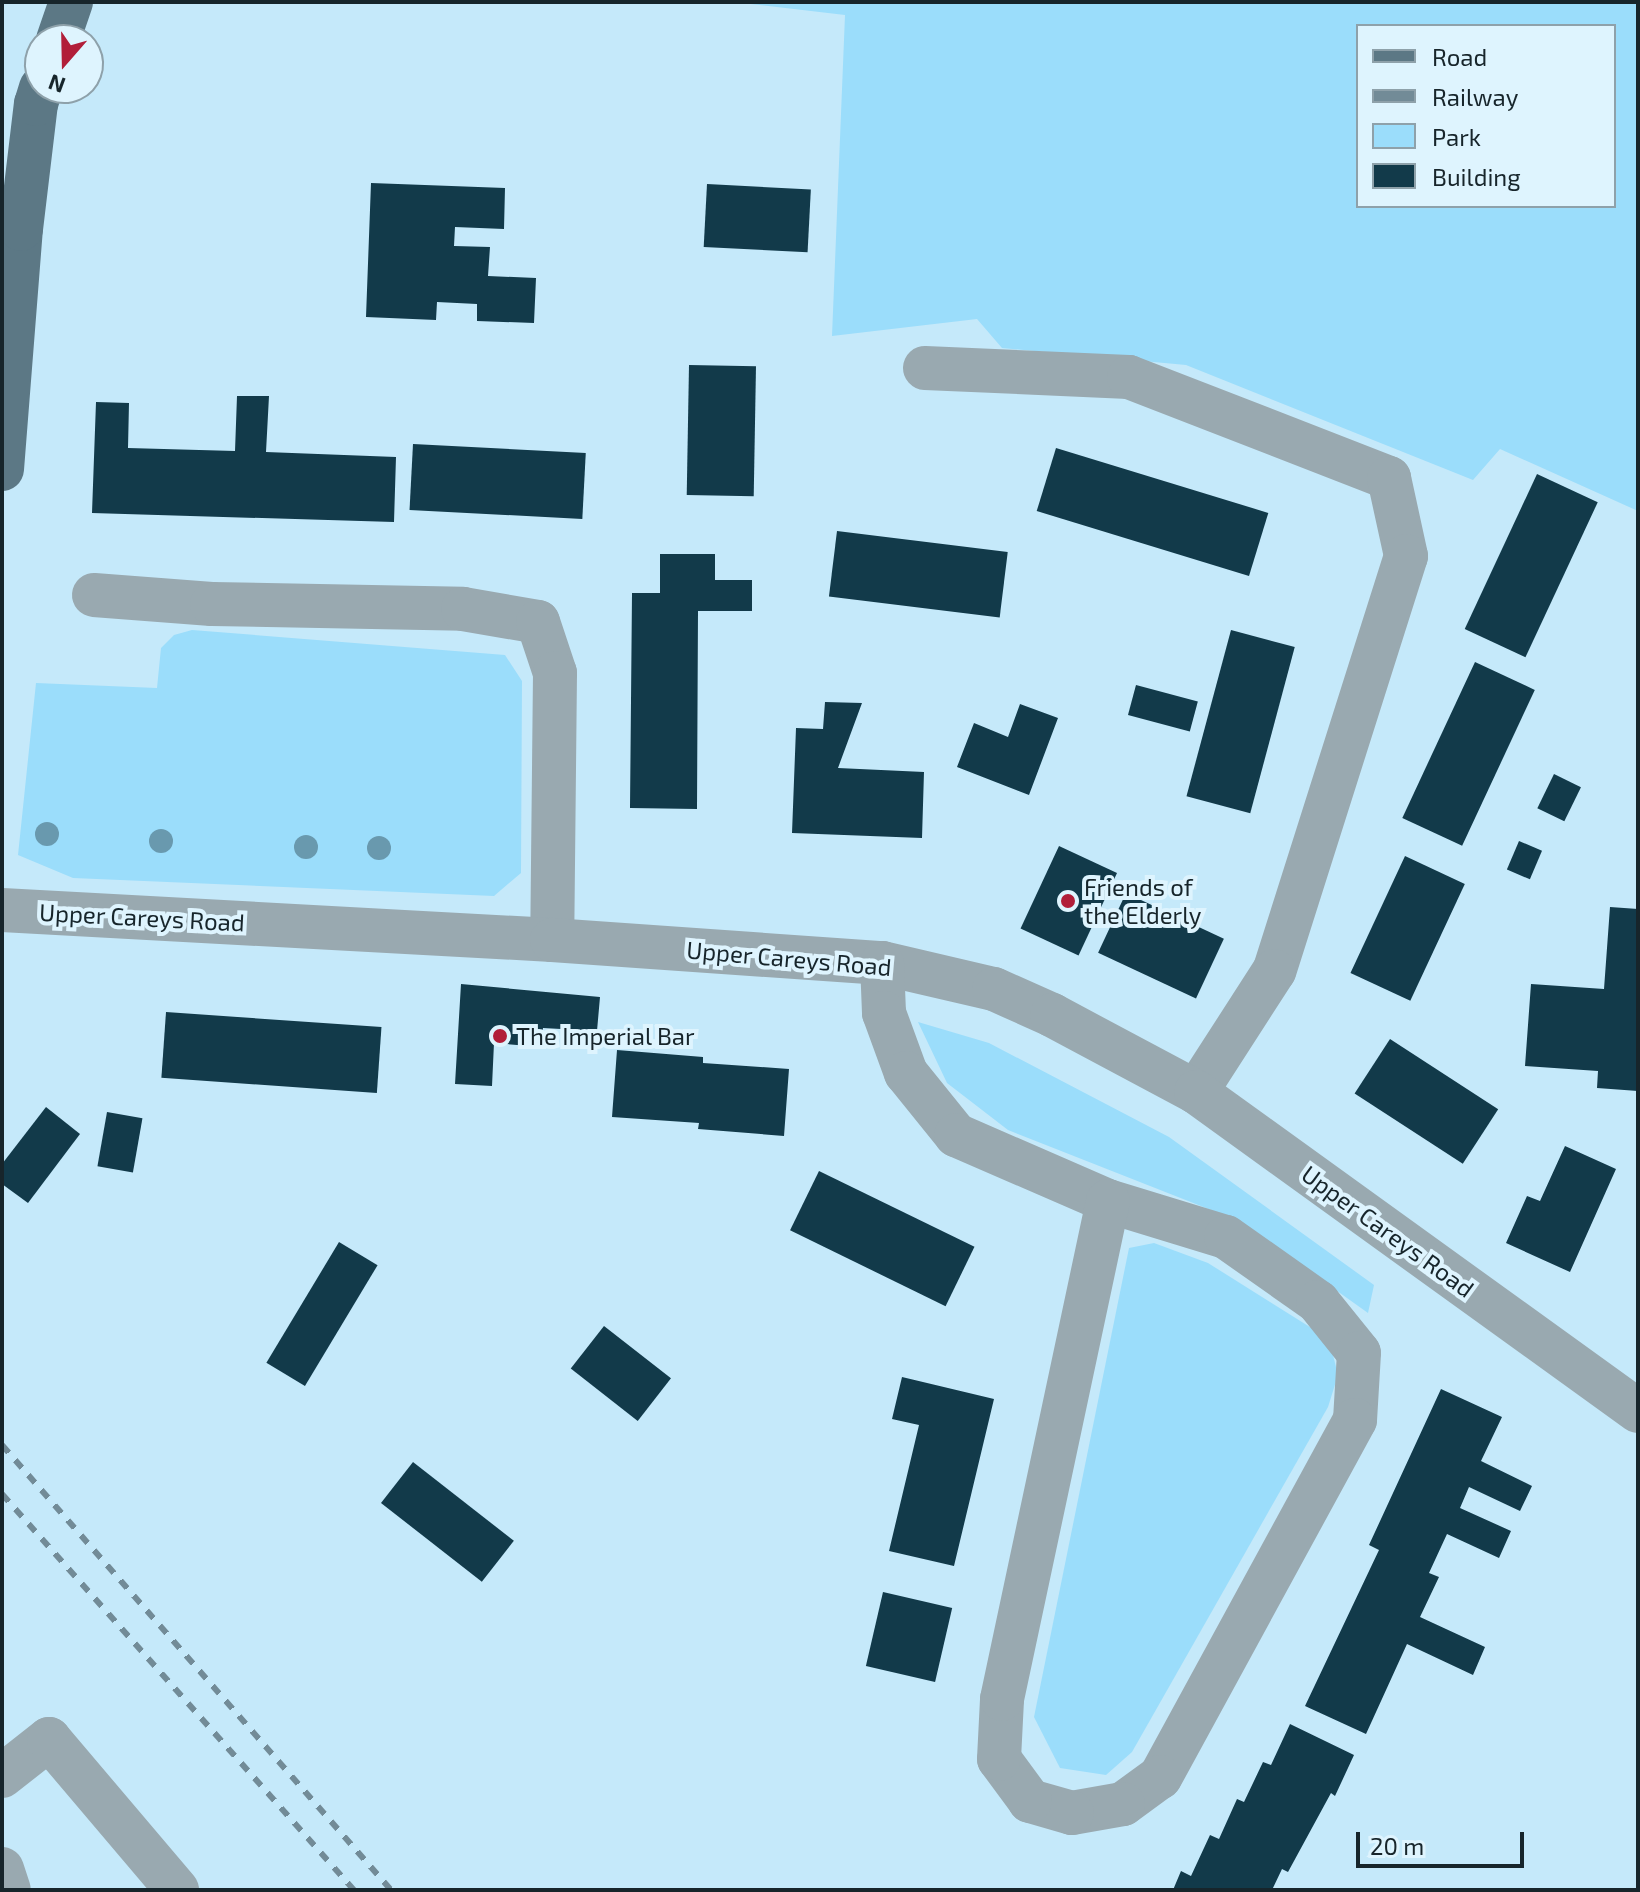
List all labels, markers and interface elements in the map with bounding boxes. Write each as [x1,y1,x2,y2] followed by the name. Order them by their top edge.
[24,24,104,104] north arrow
[1356,24,1616,208] legend
[1432,42,1487,71] text: Road
[45,70,68,100] text: N
[1432,82,1518,111] text: Railway
[1432,122,1481,151] text: Park
[1432,162,1521,191] text: Building
[1084,873,1201,929] place label: Friends of the Elderly
[1059,892,1077,910] marker: Friends of the Elderly
[38,897,246,937] street label: Upper Careys Road
[685,935,893,981] street label: Upper Careys Road
[516,1022,695,1050] place label: The Imperial Bar
[491,1027,509,1045] marker: The Imperial Bar
[1296,1159,1480,1303] street label: Upper Careys Road
[1360,1816,1528,1866] scale bar
[1370,1831,1424,1860] text: 20 m

